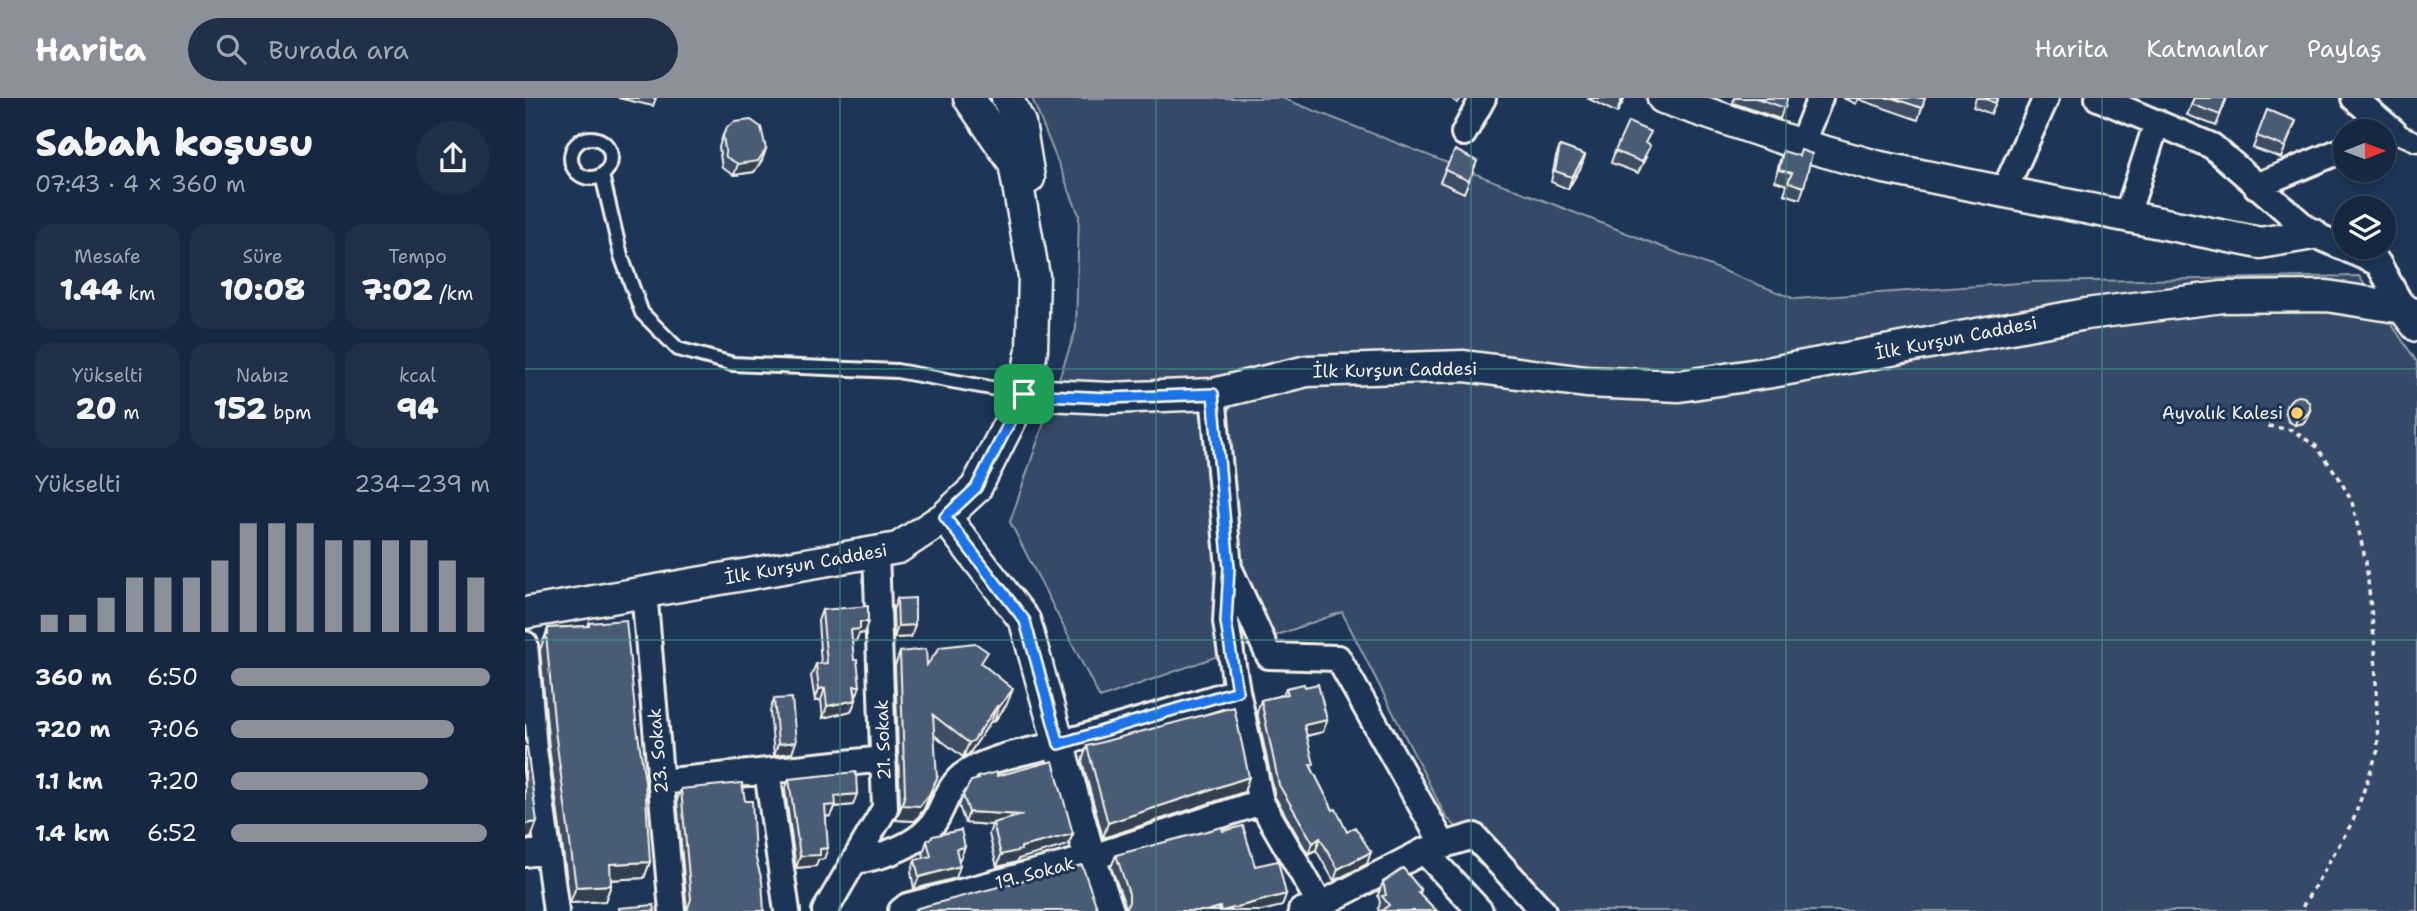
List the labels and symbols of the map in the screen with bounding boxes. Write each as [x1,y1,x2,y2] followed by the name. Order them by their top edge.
[2333,119,2396,182] north arrow
[1873,311,2039,365] street label: İlk Kurşun Caddesi
[1313,357,1477,383] street label: İlk Kurşun Caddesi
[994,364,1054,424] pin
[2162,401,2283,425] place label: Ayvalık Kalesi
[2289,405,2305,421] marker: Ayvalık Kalesi
[723,538,889,590] street label: İlk Kurşun Caddesi
[870,699,896,781] street label: 21. Sokak
[642,707,674,795] street label: 23. Sokak
[993,851,1077,895] street label: 19. Sokak

